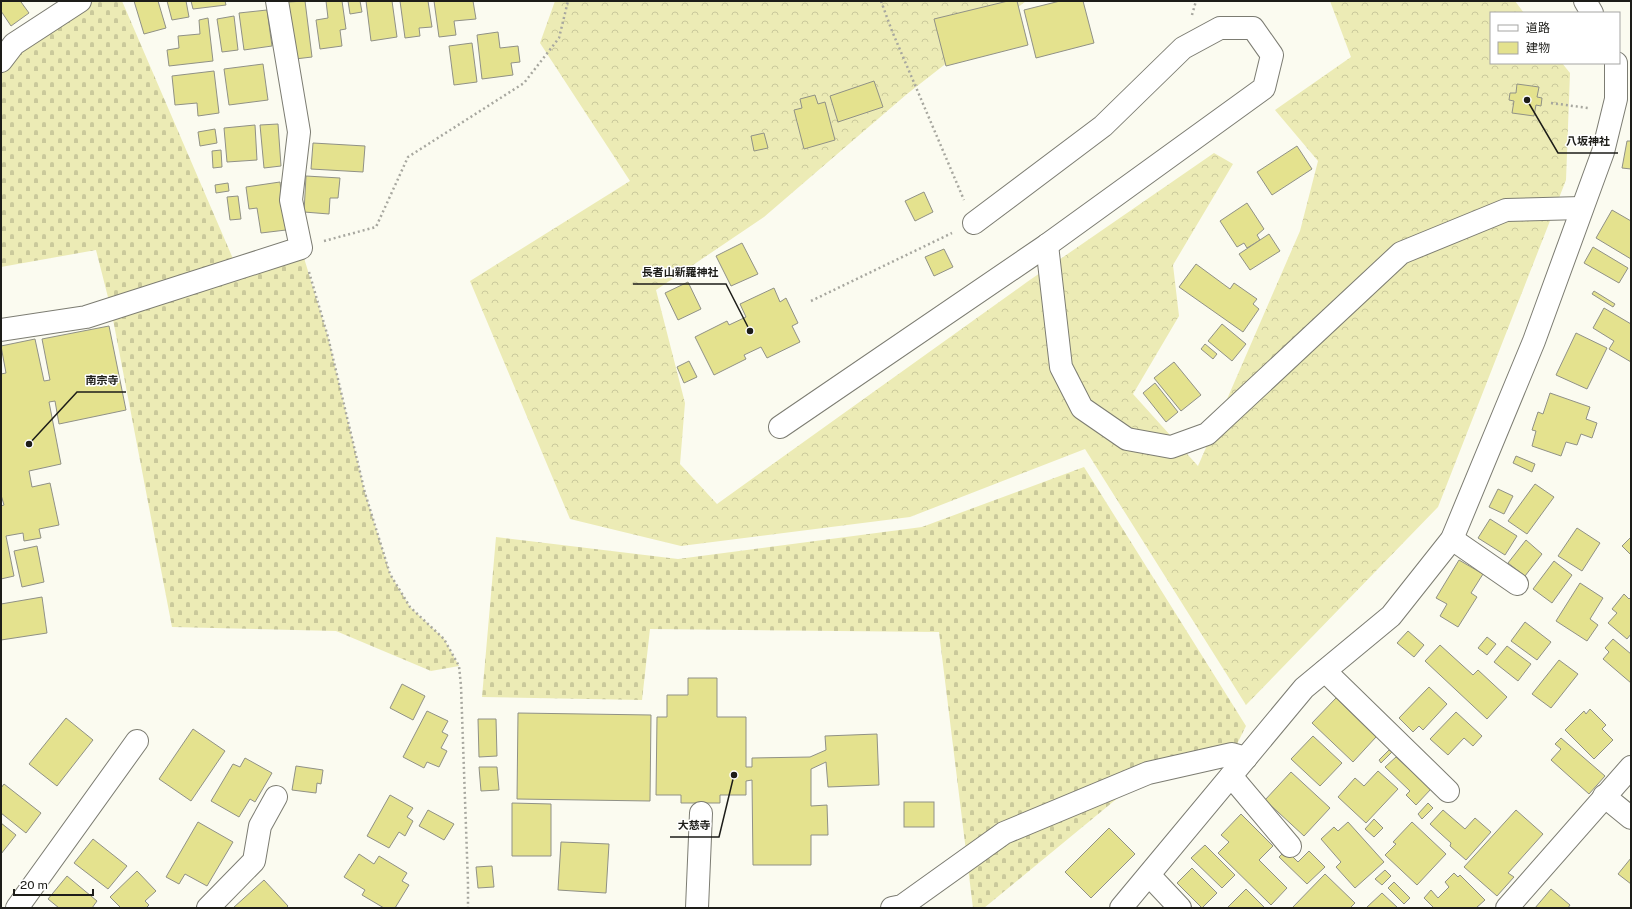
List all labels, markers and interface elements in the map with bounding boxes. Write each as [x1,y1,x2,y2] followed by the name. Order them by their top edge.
[1490,12,1620,64] legend
[1526,21,1550,35] text: 道路
[1526,41,1550,55] text: 建物
[1558,130,1618,153] callout: 八坂神社
[1566,135,1610,147] text: 八坂神社
[633,261,726,284] callout: 長者山新羅神社
[642,266,719,278] text: 長者山新羅神社
[77,369,126,392] callout: 南宗寺
[86,374,119,386] text: 南宗寺
[670,814,719,837] callout: 大慈寺
[678,819,711,831] text: 大慈寺
[14,871,93,897] scale bar
[20,878,48,892] text: 20 m

